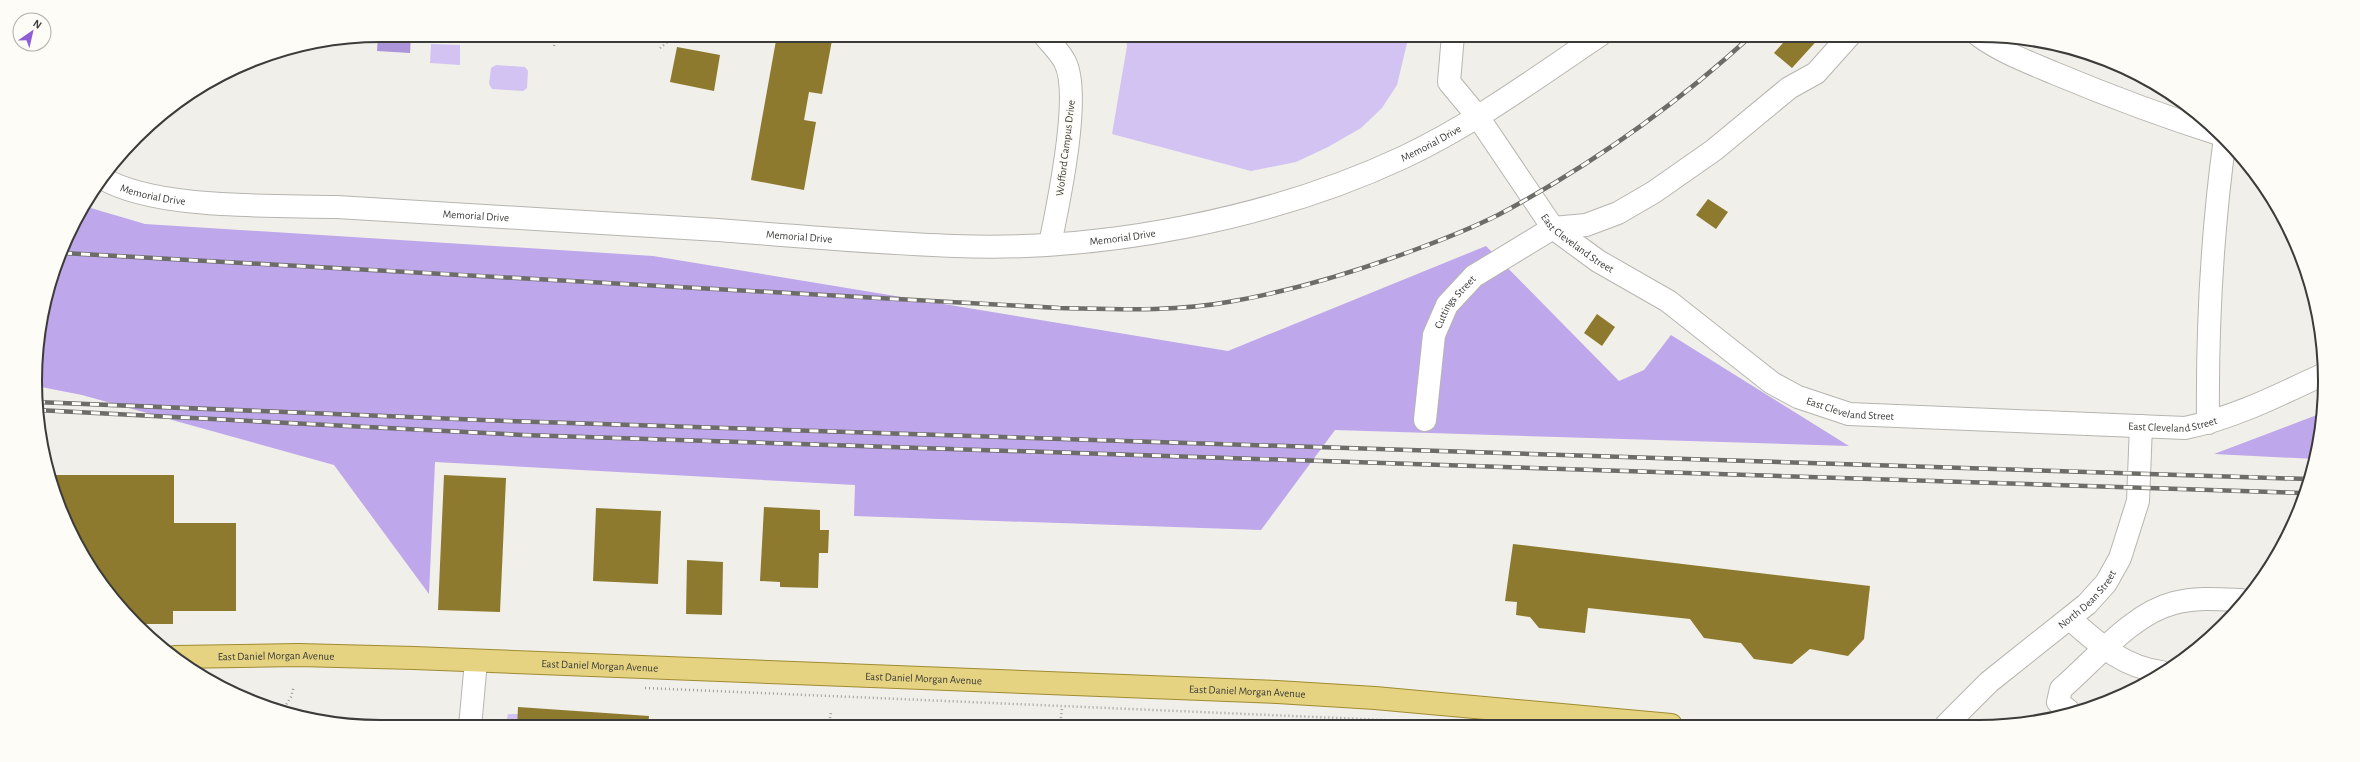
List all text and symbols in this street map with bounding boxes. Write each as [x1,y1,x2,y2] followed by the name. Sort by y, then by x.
[12,12,52,52] north arrow
[31,17,44,31] text: N
[1054,99,1077,197] street label: Wofford Campus Drive
[1399,123,1463,164] street label: Memorial Drive
[119,182,186,207] street label: Memorial Drive
[442,208,509,223] street label: Memorial Drive
[1539,212,1616,275] street label: East Cleveland Street
[1089,227,1156,247] street label: Memorial Drive
[766,229,833,245] street label: Memorial Drive
[1432,273,1478,330] street label: Cuttings Street
[1805,395,1895,422] street label: East Cleveland Street
[2128,415,2219,434] street label: East Cleveland Street
[2056,568,2118,631] street label: North Dean Street
[217,650,335,662] street label: East Daniel Morgan Avenue
[541,658,658,674] street label: East Daniel Morgan Avenue
[865,671,982,686] street label: East Daniel Morgan Avenue
[1189,684,1306,700] street label: East Daniel Morgan Avenue

